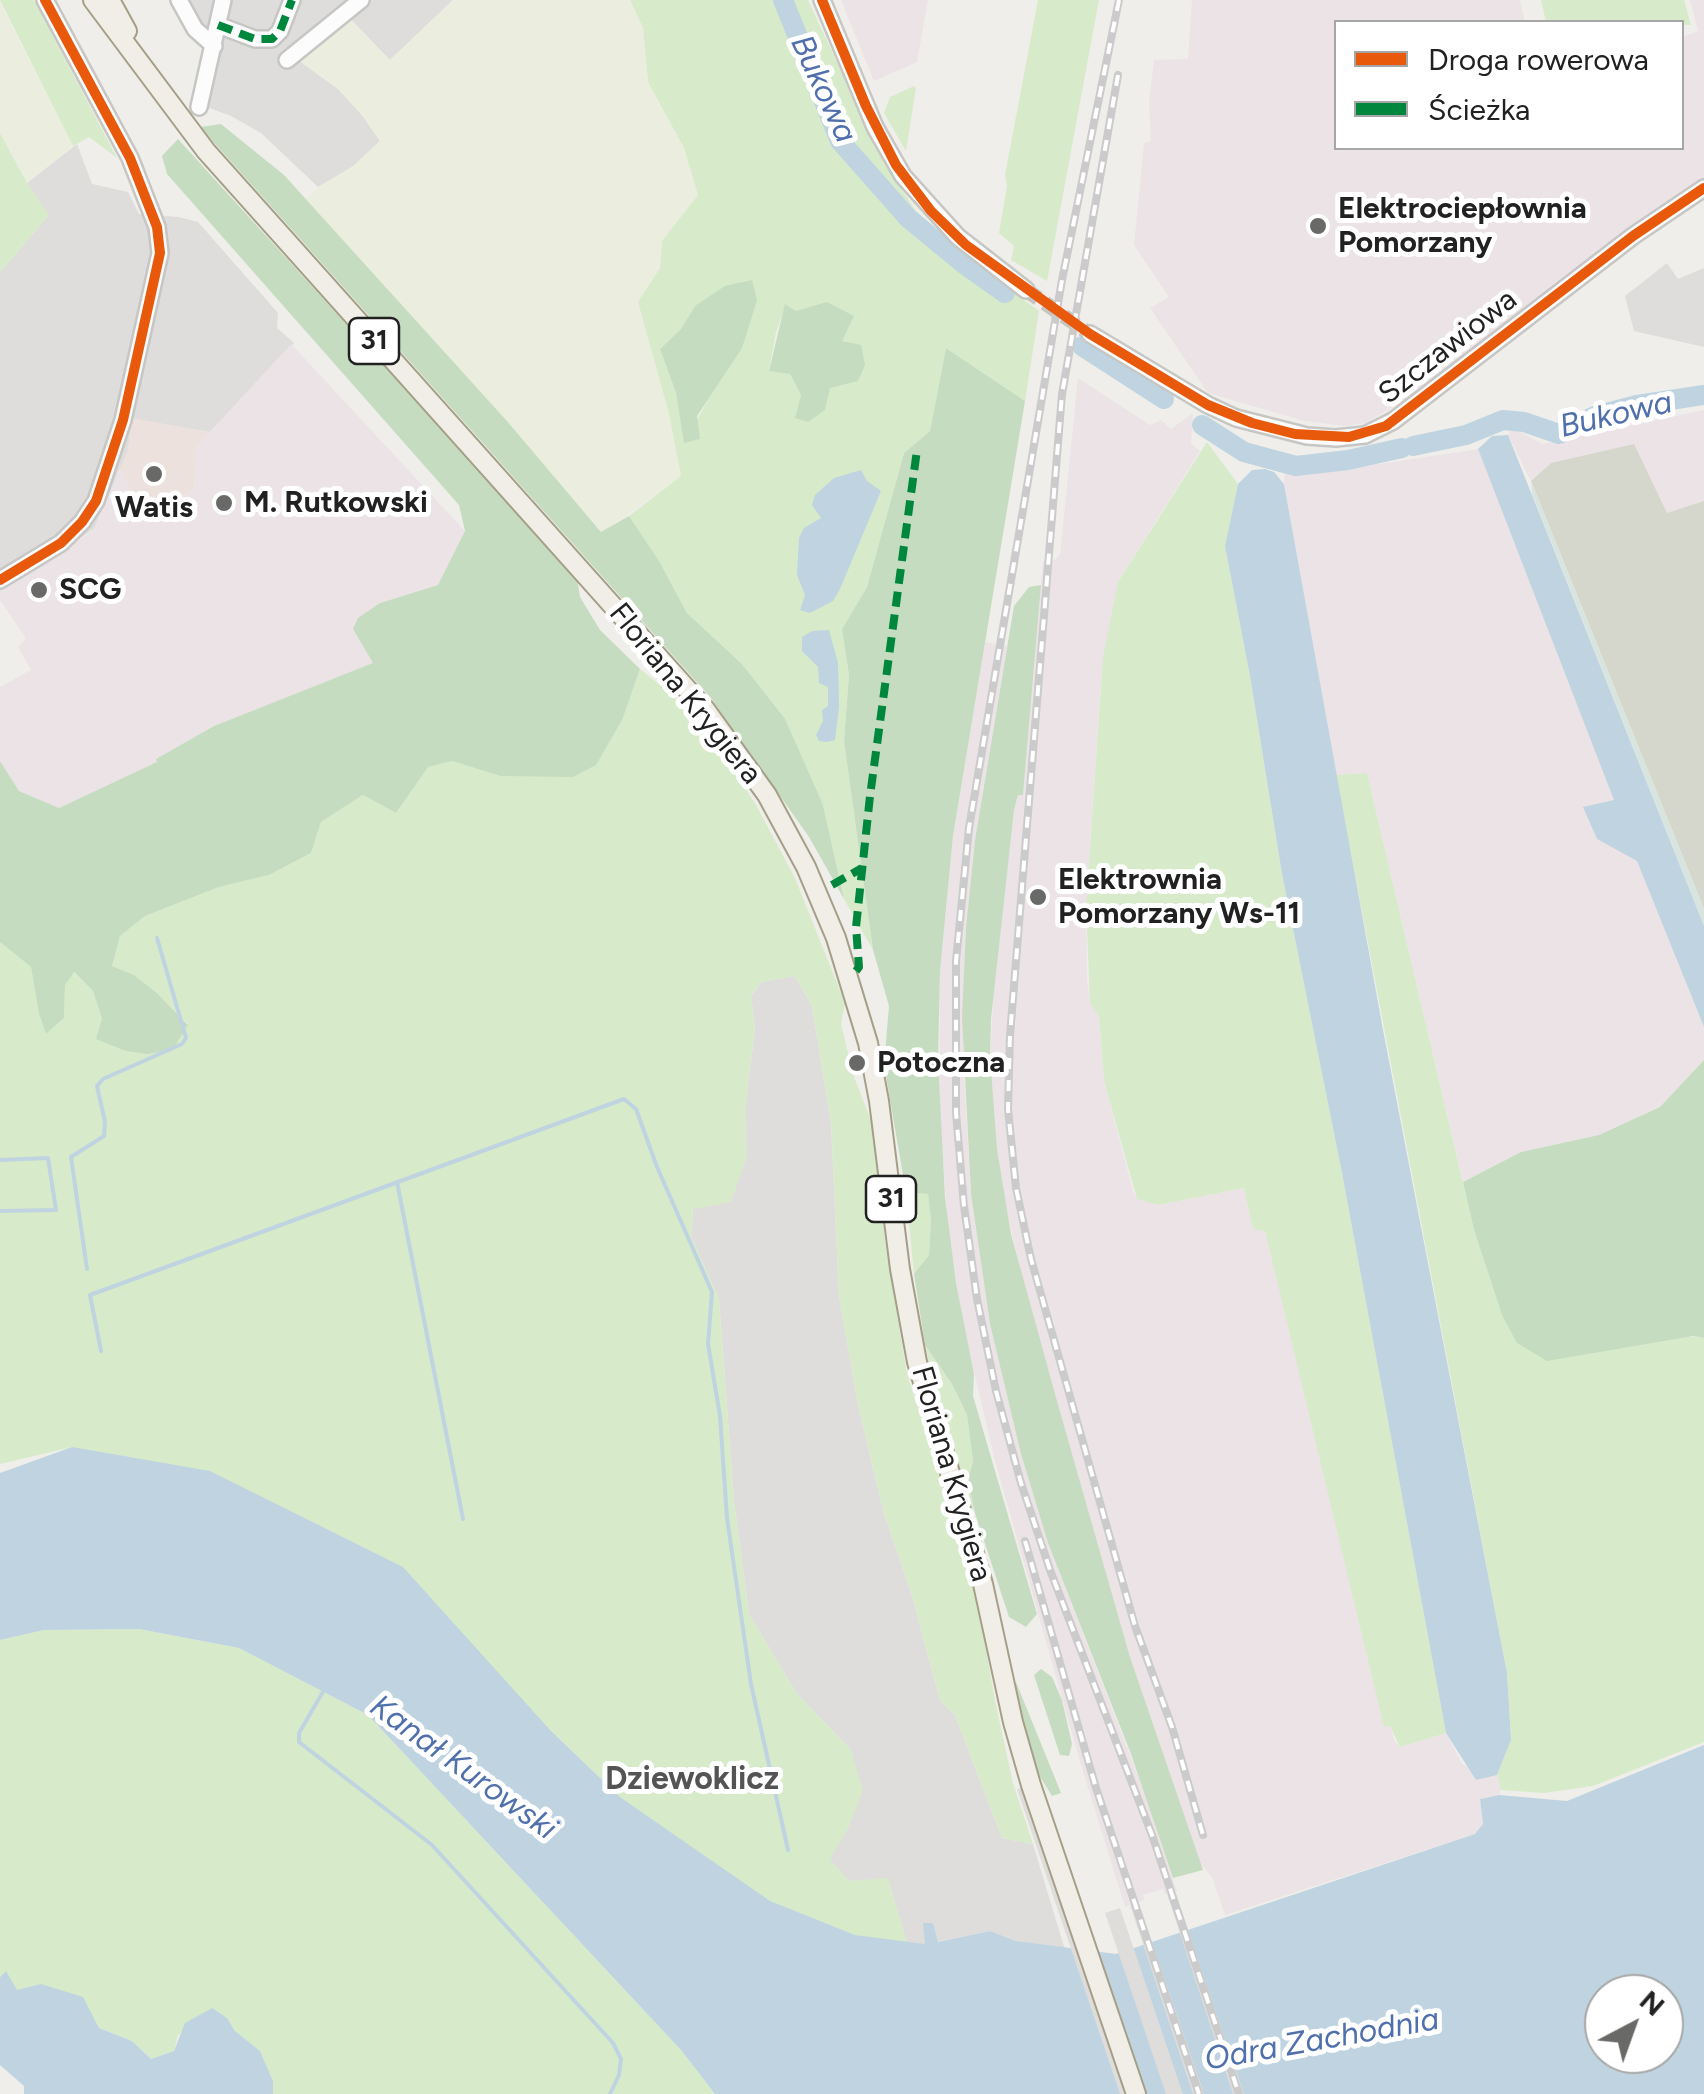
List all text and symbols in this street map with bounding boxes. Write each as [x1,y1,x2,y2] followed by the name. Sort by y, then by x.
[1334,20,1684,150] legend
[781,29,865,149] water label: Bukowa
[1428,41,1649,78] text: Droga rowerowa
[1428,91,1530,128] text: Ścieżka
[1338,191,1587,262] place label: Elektrociepłownia Pomorzany
[1307,215,1329,237] marker: Elektrociepłownia Pomorzany
[1372,282,1524,412] street label: Szczawiowa
[349,318,399,364] road number: 31
[1556,383,1676,447] water label: Bukowa
[143,463,165,485] marker: Watis
[244,485,428,521] place label: M. Rutkowski
[115,490,193,526] place label: Watis
[213,492,235,514] marker: M. Rutkowski
[59,572,121,608] place label: SCG
[28,579,50,601] marker: SCG
[601,596,769,792] street label: Floriana Krygiera
[1058,862,1300,932] place label: Elektrownia Pomorzany Ws-11
[1027,886,1049,908] marker: Elektrownia Pomorzany Ws-11
[877,1045,1005,1081] place label: Potoczna
[846,1052,868,1074] marker: Potoczna
[866,1176,916,1222] road number: 31
[903,1362,999,1586] street label: Floriana Krygiera
[362,1687,564,1849] water label: Kanał Kurowski
[605,1761,779,1799] district label: Dziewoklicz
[1584,1974,1684,2074] north arrow
[1633,1983,1672,2023] text: N
[1202,2000,1442,2080] water label: Odra Zachodnia

